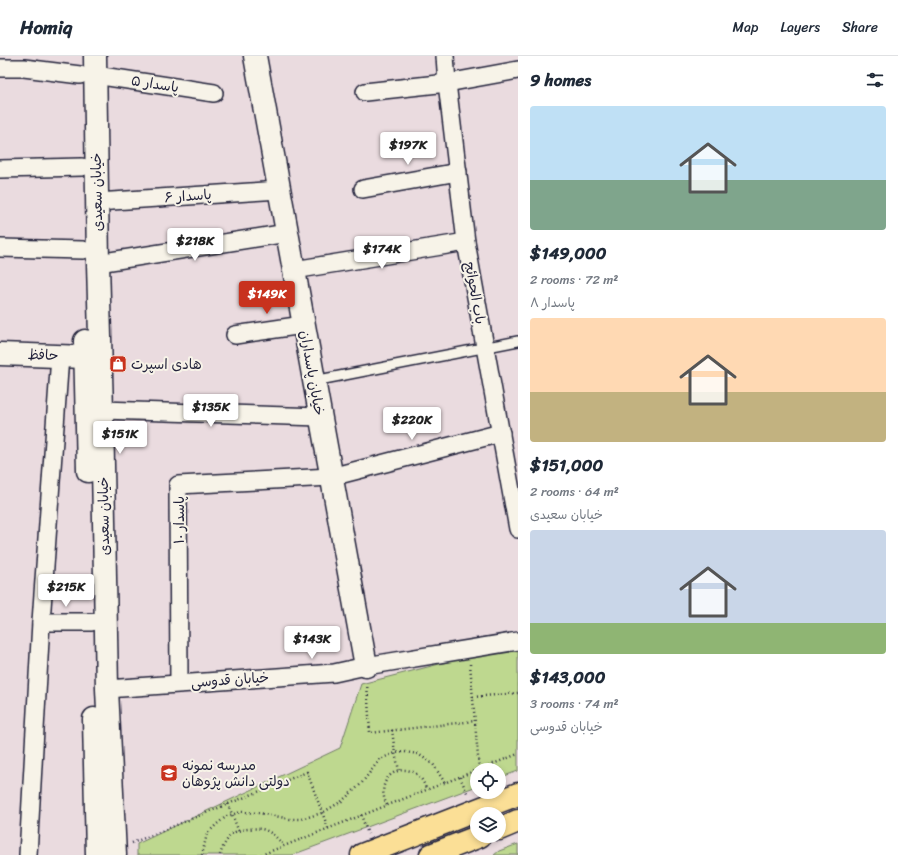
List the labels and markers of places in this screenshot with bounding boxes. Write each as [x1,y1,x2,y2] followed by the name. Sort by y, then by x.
[380,132,436,166] pin: $197K
[167,228,223,262] pin: $218K
[354,236,410,270] pin: $174K
[239,281,295,315] pin: $149K
[131,352,202,377] place label: هادی اسپرت
[108,354,128,374] shop icon: هادی اسپرت
[183,394,239,428] pin: $135K
[384,407,440,441] pin: $220K
[92,421,148,455] pin: $151K
[38,574,94,608] pin: $215K
[284,626,340,660] pin: $143K
[182,753,290,794] place label: مدرسه نمونه دولتی دانش پژوهان
[159,763,179,783] school or university icon: مدرسه نمونه دولتی دانش پژوهان

